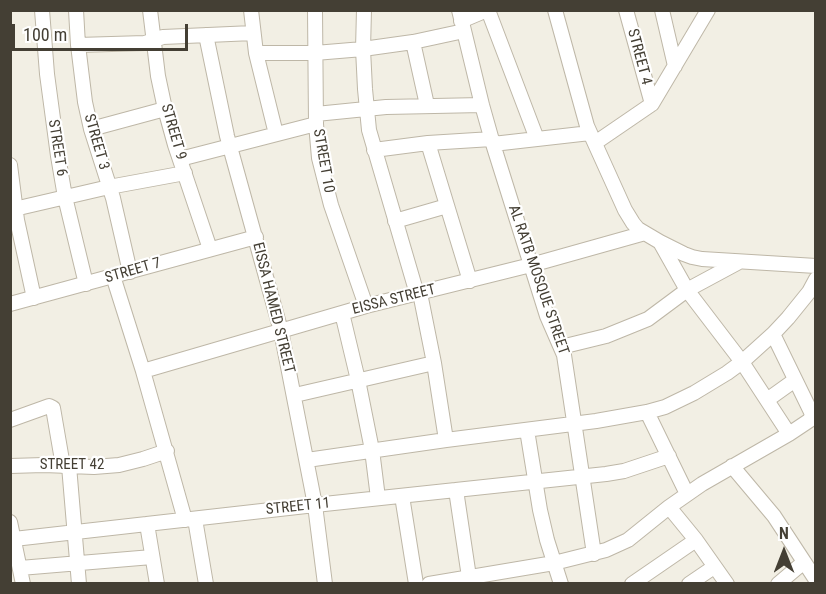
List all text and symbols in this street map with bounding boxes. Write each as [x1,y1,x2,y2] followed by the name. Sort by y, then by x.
[15,12,190,50] scale bar
[23,24,67,45] text: 100 m
[623,27,655,87] street label: STREET 4
[156,102,190,162] street label: STREET 9
[79,112,113,172] street label: STREET 3
[44,118,70,178] street label: STREET 6
[309,128,337,194] street label: STREET 10
[504,203,572,357] street label: AL RATB MOSQUE STREET
[248,241,298,375] street label: EISSA HAMED STREET
[103,254,163,288] street label: STREET 7
[350,281,438,319] street label: EISSA STREET
[40,456,104,474] street label: STREET 42
[265,495,331,519] street label: STREET 11
[754,522,814,582] north arrow
[779,524,789,543] text: N

